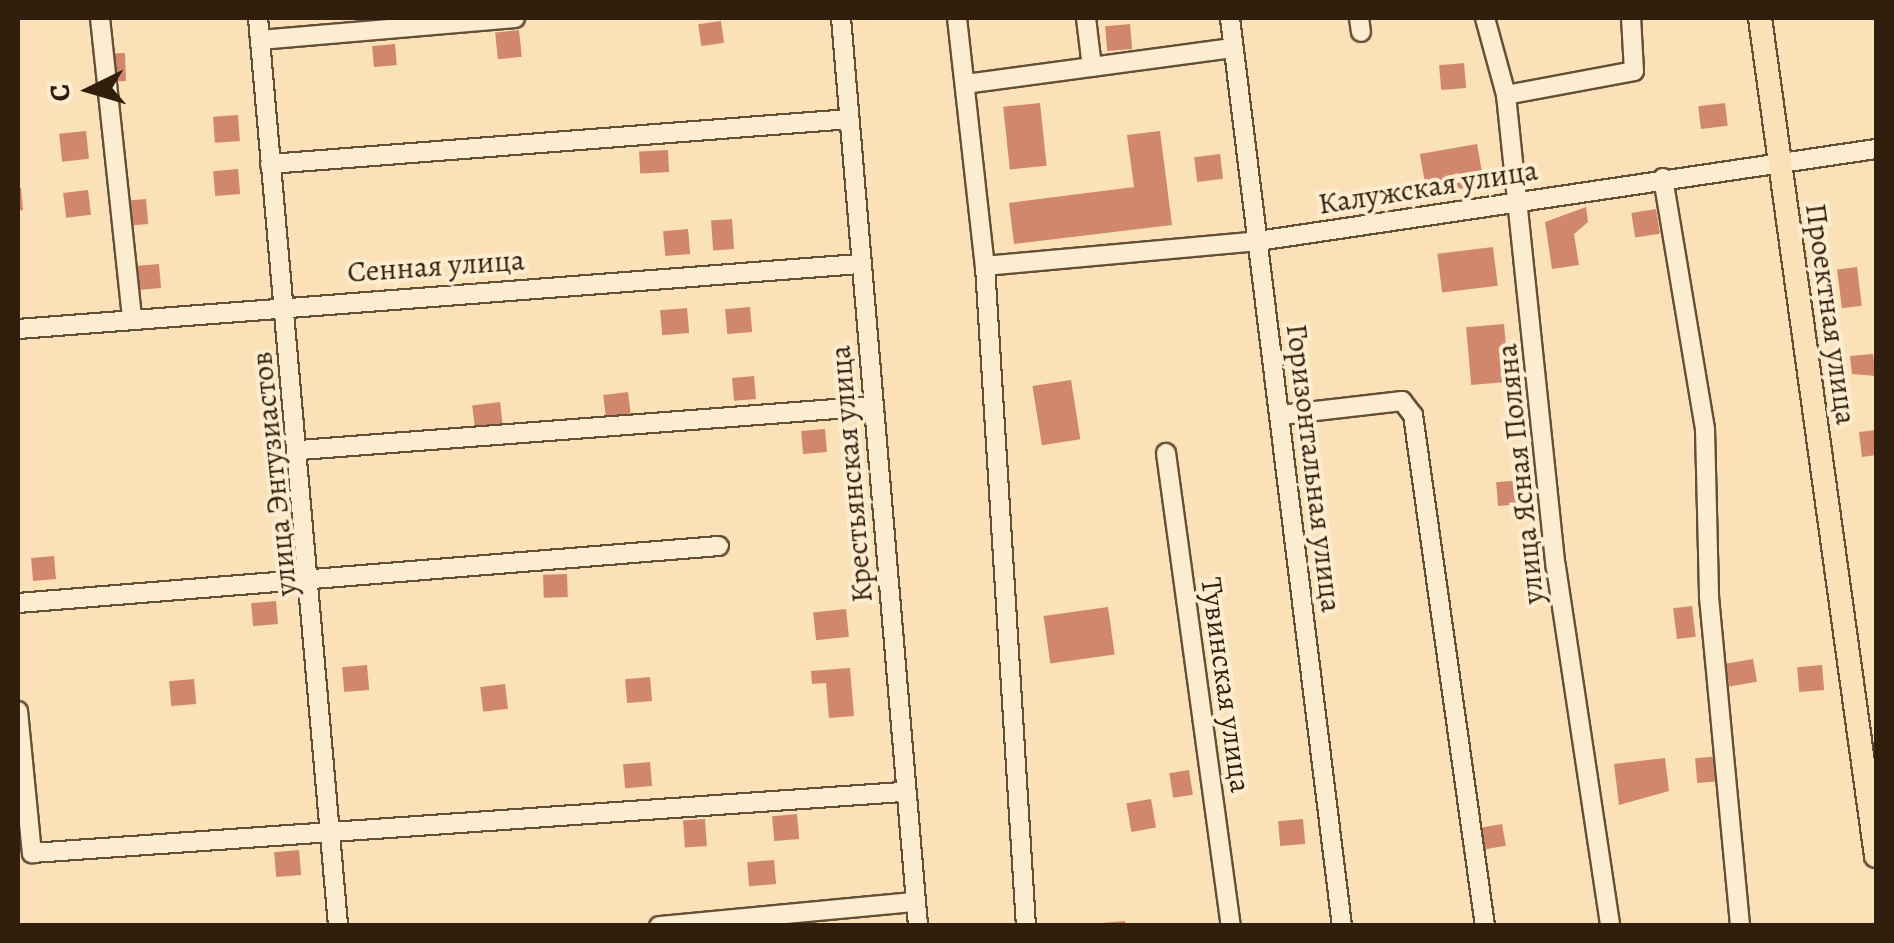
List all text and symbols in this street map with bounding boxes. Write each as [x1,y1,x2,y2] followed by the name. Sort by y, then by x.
[40,40,140,140] north arrow
[40,82,80,103] text: С
[1316,152,1540,222] street label: Калужская улица
[1798,201,1864,427] street label: Проектная улица
[346,242,526,290] street label: Сенная улица
[1278,322,1350,614] street label: Горизонтальная улица
[1488,342,1552,606] street label: улица Ясная Поляна
[822,344,880,604] street label: Крестьянская улица
[243,350,305,598] street label: улица Энтузиастов
[1193,575,1259,795] street label: Тувинская улица

